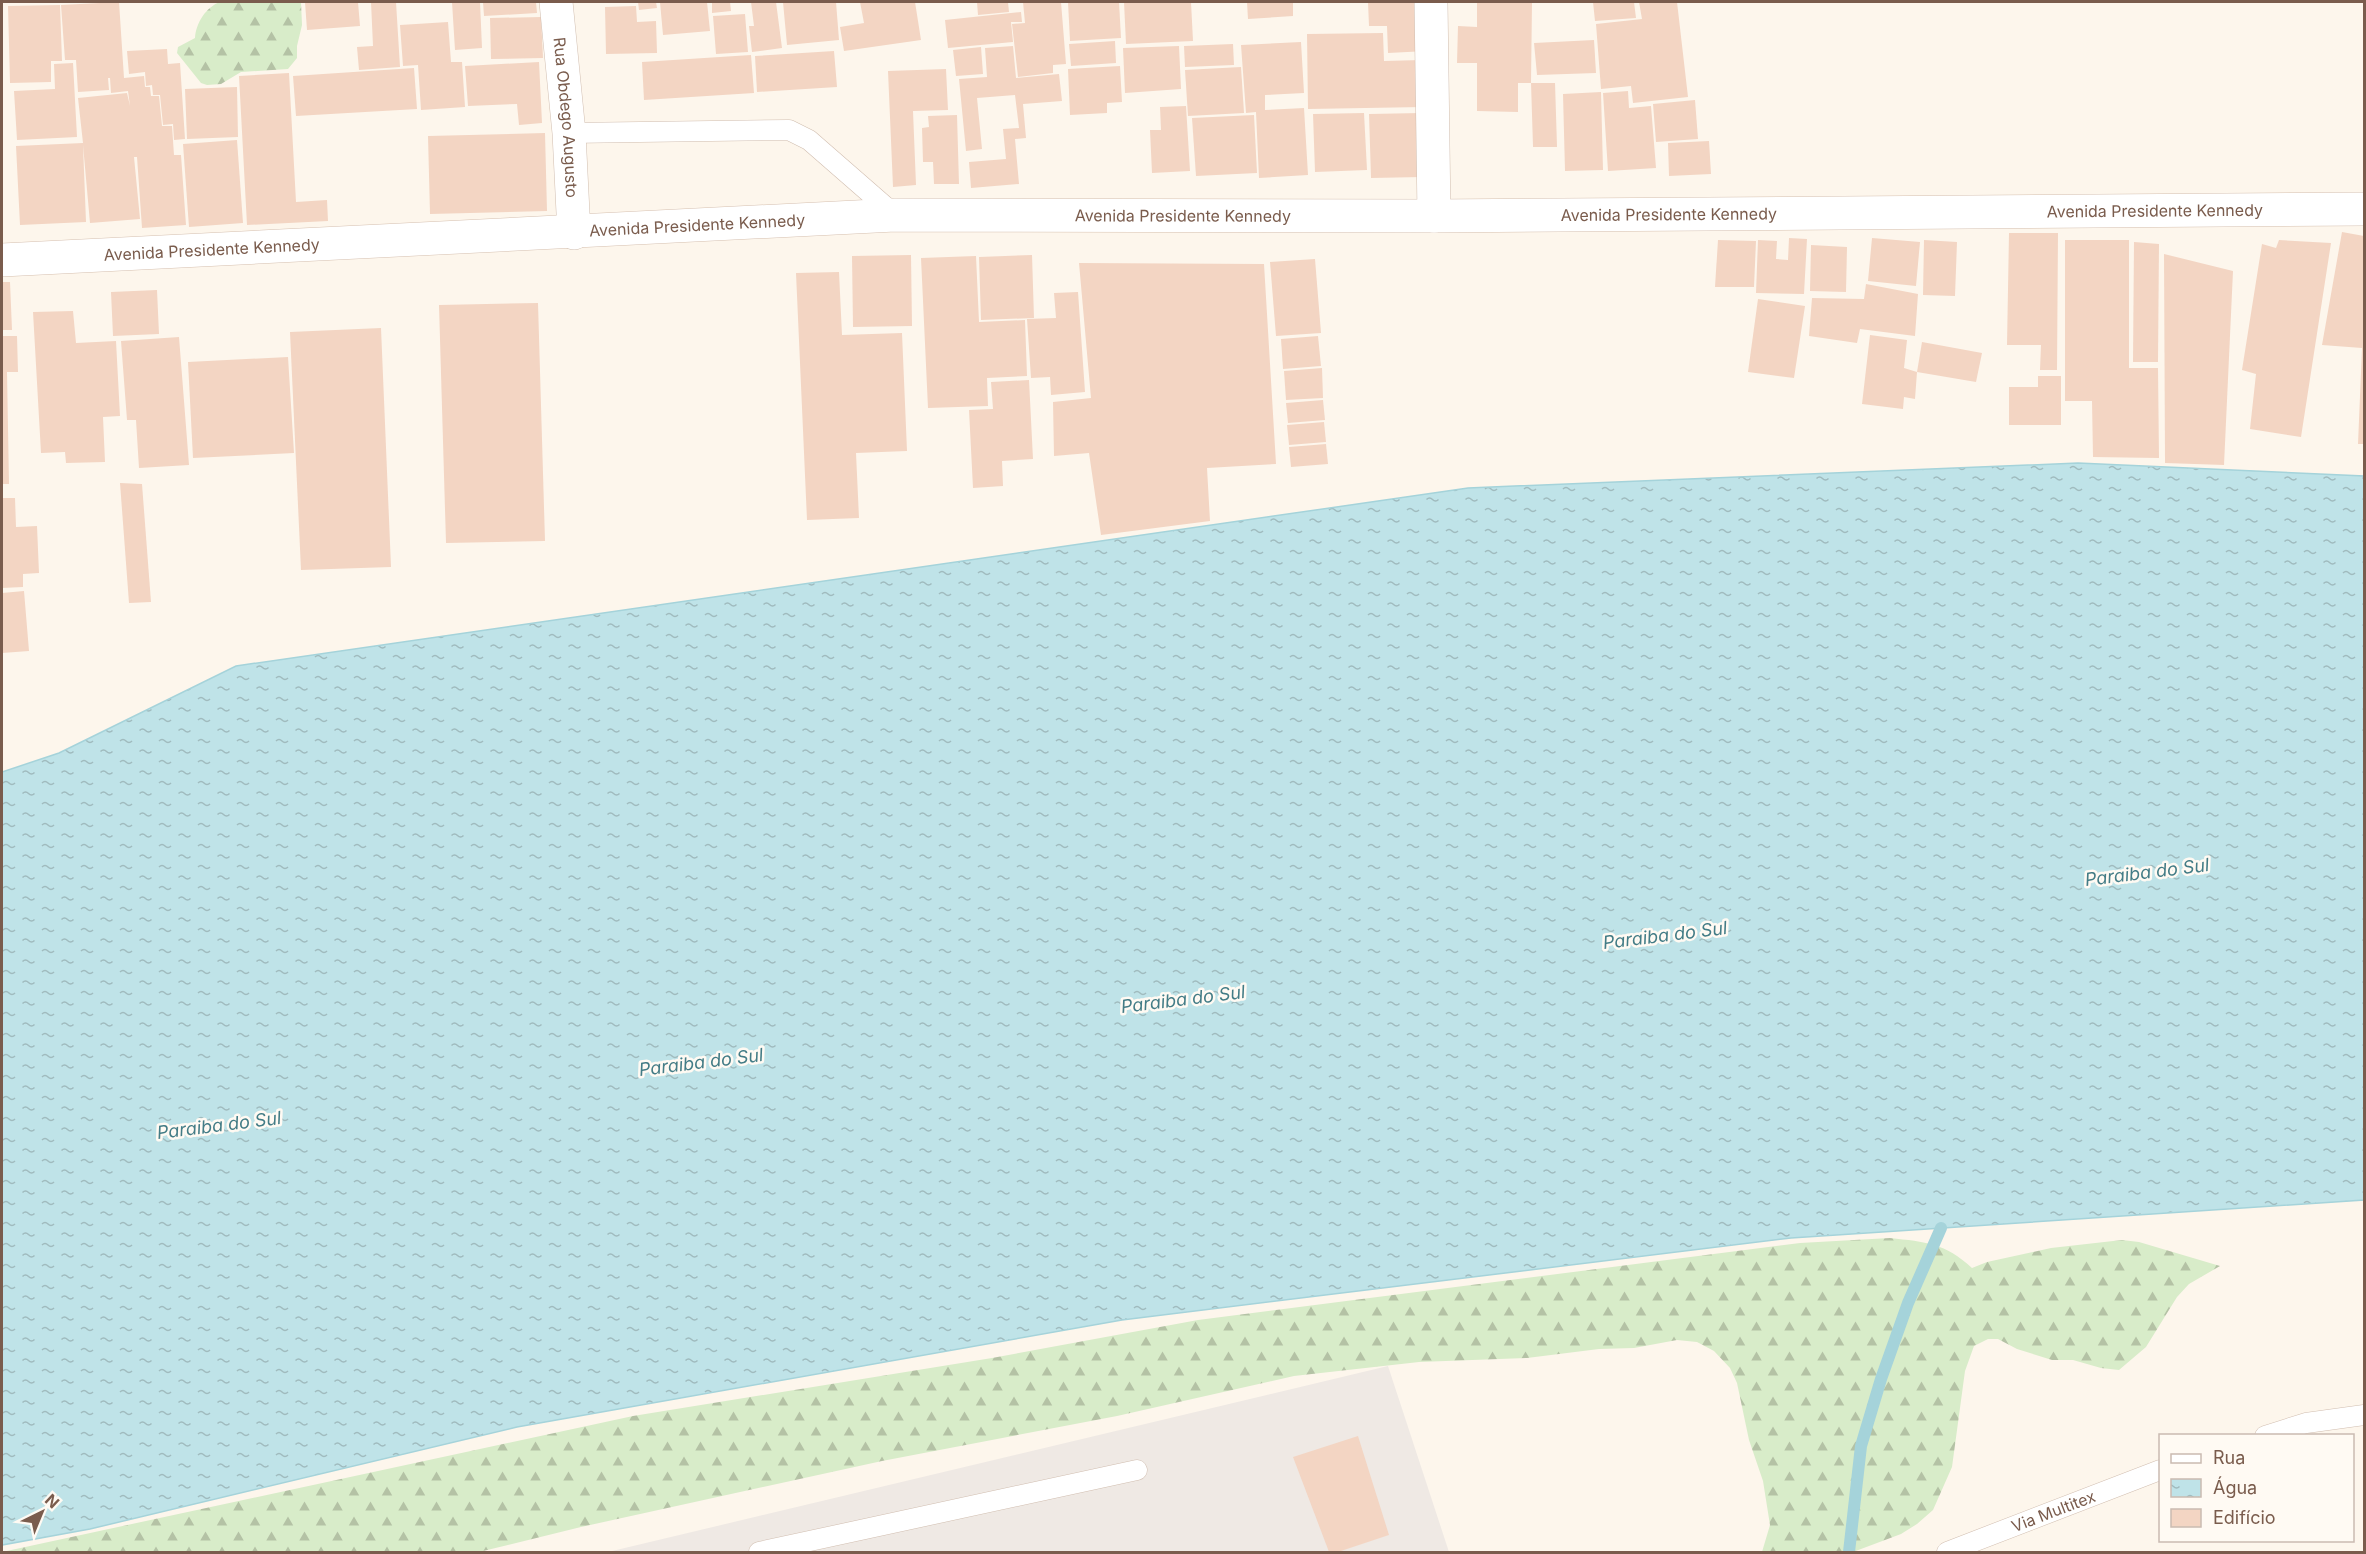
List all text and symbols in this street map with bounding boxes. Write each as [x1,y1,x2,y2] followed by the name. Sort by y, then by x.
[550,36,582,198] street label: Rua Obdego Augusto
[2047,200,2263,221] street label: Avenida Presidente Kennedy
[1561,203,1777,225] street label: Avenida Presidente Kennedy
[1075,205,1291,226] street label: Avenida Presidente Kennedy
[589,210,806,240] street label: Avenida Presidente Kennedy
[103,234,320,265] street label: Avenida Presidente Kennedy
[2084,854,2211,890] water label: Paraiba do Sul
[1602,917,1729,953] water label: Paraiba do Sul
[1120,981,1247,1017] water label: Paraiba do Sul
[638,1044,765,1080] water label: Paraiba do Sul
[156,1107,283,1143] water label: Paraiba do Sul
[2159,1434,2354,1542] legend
[2213,1447,2245,1468] text: Rua
[2213,1476,2257,1498] text: Água
[12,1482,72,1542] north arrow
[2009,1486,2098,1536] street label: Via Multitex
[41,1490,64,1513] text: N
[2213,1507,2276,1528] text: Edifício

